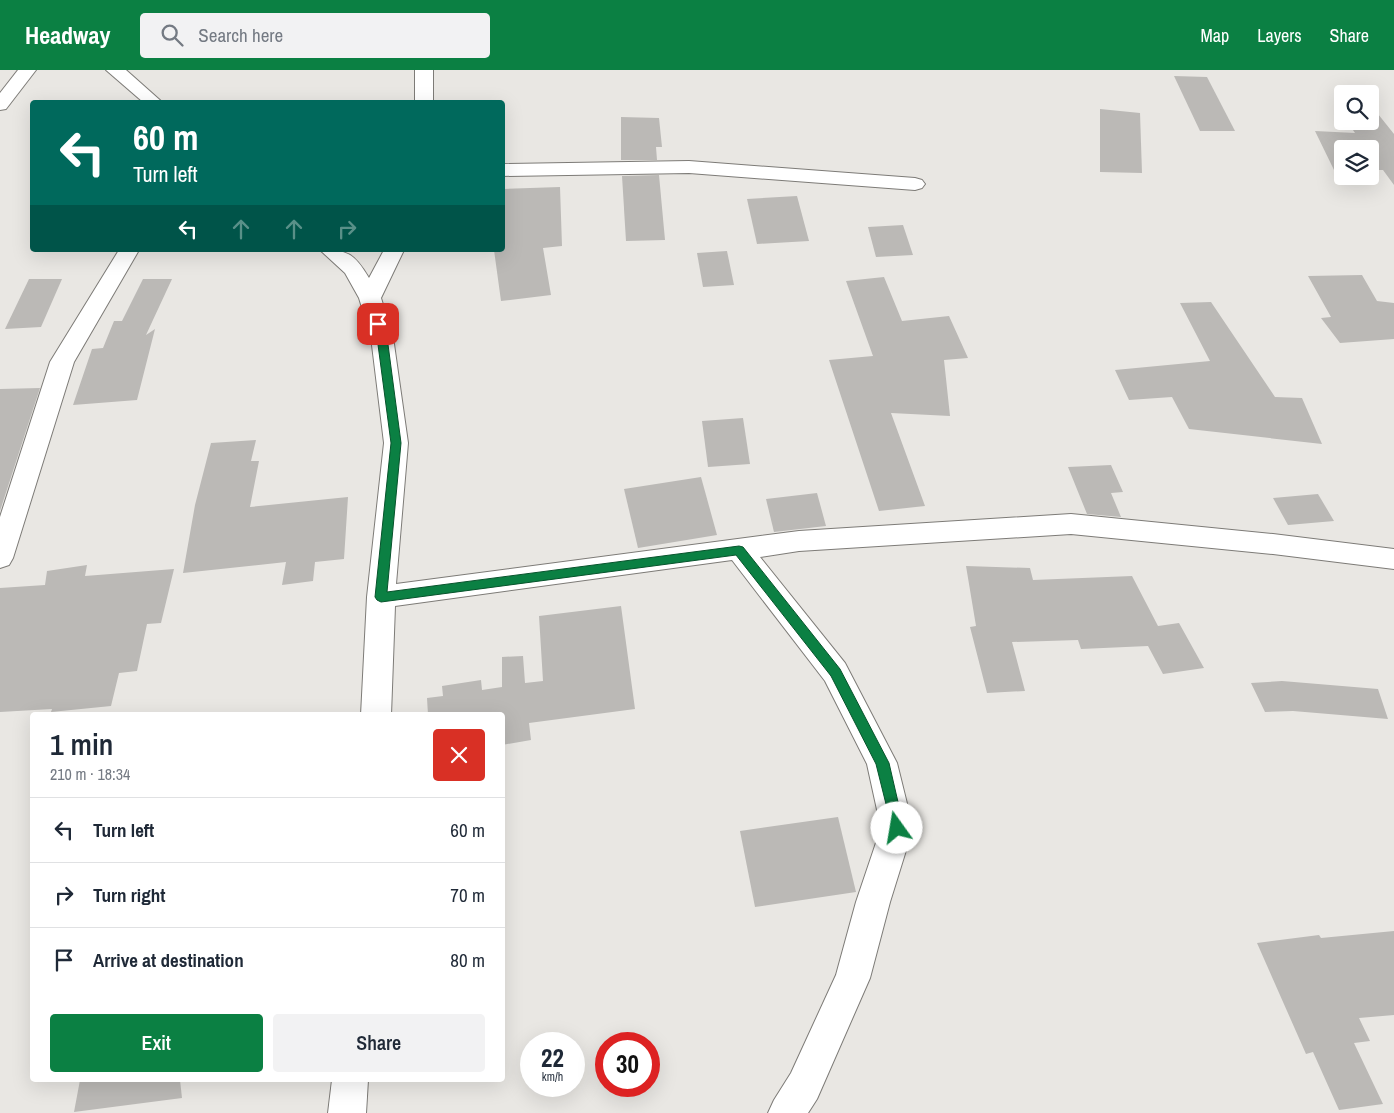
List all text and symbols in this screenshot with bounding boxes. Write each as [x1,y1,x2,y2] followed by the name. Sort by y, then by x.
[140,13,490,58] search box
[25,19,110,51] text: Headway
[158,21,186,49] icon: search
[198,22,283,48] text: Search here
[1201,23,1229,48] text: Map
[1257,23,1302,48] text: Layers
[1330,23,1369,48] text: Share
[1334,85,1379,185] map controls
[1334,85,1379,130] button: search
[133,114,198,161] text: 60 m
[50,120,115,185] icon: left
[1334,140,1379,185] button: layers
[133,159,198,189] text: Turn left
[174,215,202,243] icon: left
[227,215,255,243] icon: ahead
[280,215,308,243] icon: ahead
[333,215,361,243] icon: right
[357,303,399,345] pin
[364,310,392,338] icon: arrive
[50,724,113,764] text: 1 min
[433,729,485,781] button: close
[50,763,130,785] text: 210 m · 18:34
[870,801,922,853] position arrow
[50,816,78,844] icon: left
[93,817,154,843] text: Turn left
[450,817,485,843] text: 60 m
[50,881,78,909] icon: right
[93,882,165,908] text: Turn right
[450,882,485,908] text: 70 m
[50,946,78,974] icon: arrive
[93,947,244,973] text: Arrive at destination
[450,947,485,973] text: 80 m
[50,1014,263,1072] button: Exit
[273,1014,485,1072] button: Share
[595,1032,660,1097] speed limit sign: 30
[541,1041,564,1075] text: 22
[542,1069,563,1085] text: km/h

